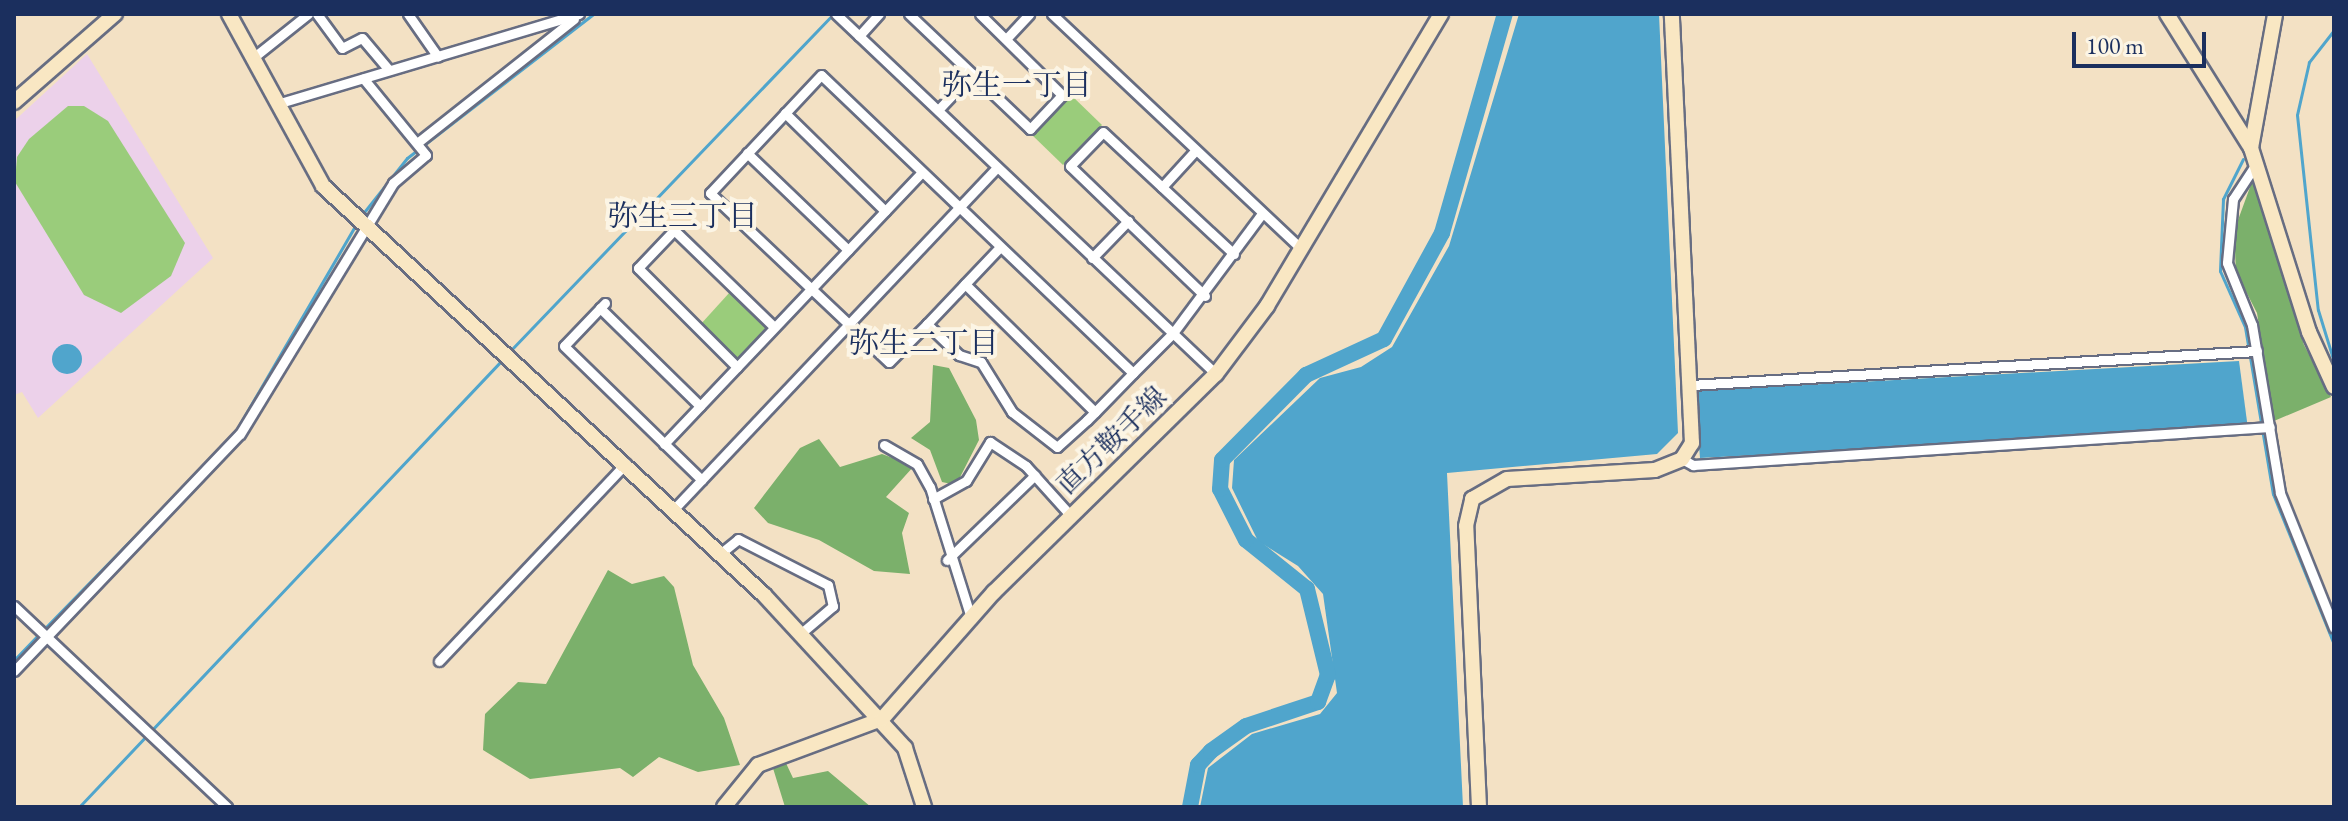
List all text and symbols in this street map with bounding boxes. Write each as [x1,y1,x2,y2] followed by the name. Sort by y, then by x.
[2076,16,2210,66] scale bar
[2086,30,2144,61] text: 100 m
[942,67,1092,103] district label: 弥生一丁目
[608,198,758,234] district label: 弥生三丁目
[849,325,999,361] district label: 弥生二丁目
[1049,379,1173,501] street label: 直方鞍手線

